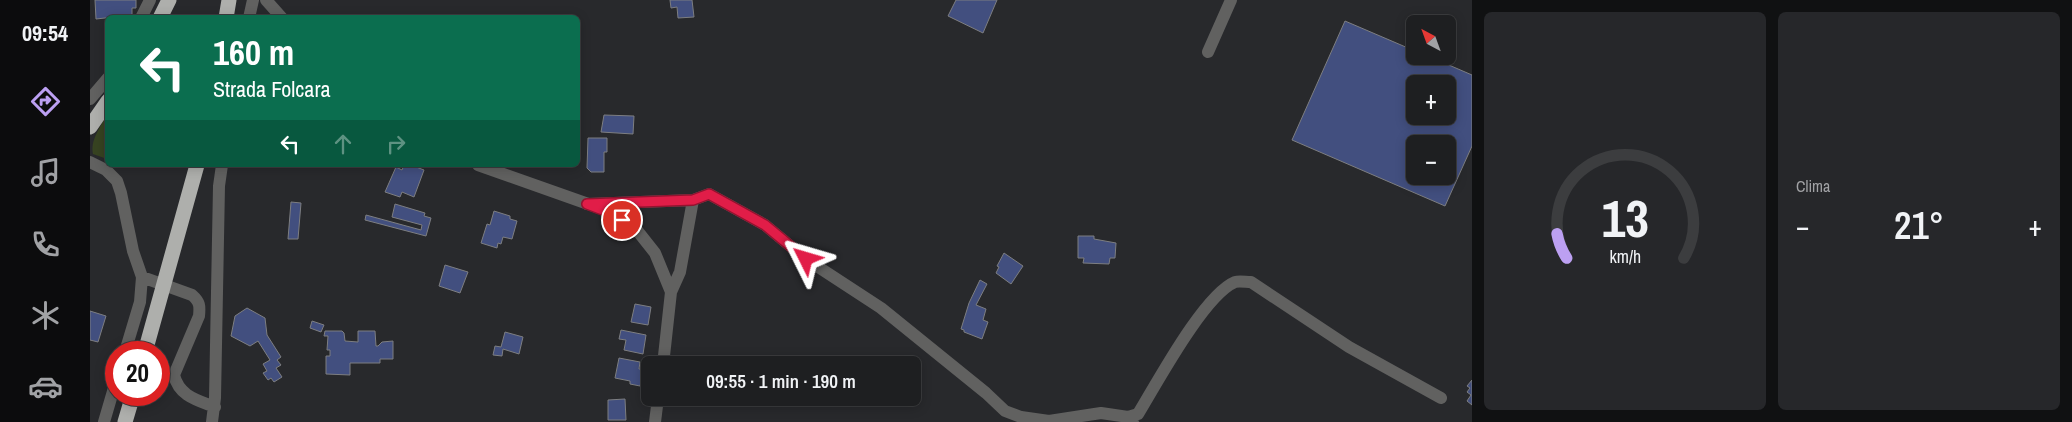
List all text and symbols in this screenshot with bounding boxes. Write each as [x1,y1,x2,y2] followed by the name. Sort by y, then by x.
[1406,15,1456,65] north arrow
[1406,15,1456,185] map controls
[22,18,68,48] text: 09:54
[213,29,294,76] text: 160 m
[130,35,195,100] icon: left
[213,74,330,104] text: Strada Folcara
[1406,75,1456,125] button: +
[28,84,63,119] icon: directions
[276,130,304,158] icon: left
[329,130,357,158] icon: ahead
[382,130,410,158] icon: right
[1406,135,1456,185] button: −
[28,155,63,190] icon: music
[1796,175,1830,197] text: Clima
[1601,183,1649,253] text: 13
[601,199,643,241] pin
[1894,200,1944,251] text: 21°
[608,206,636,234] icon: arrive
[1796,207,1809,245] text: −
[2029,207,2042,245] text: +
[28,227,63,262] icon: phone
[779,232,831,284] position arrow
[1609,245,1641,269] text: km/h
[28,298,63,333] icon: climate
[105,341,170,406] speed limit sign: 20
[706,368,856,394] text: 09:55 · 1 min · 190 m
[28,369,63,404] icon: car

